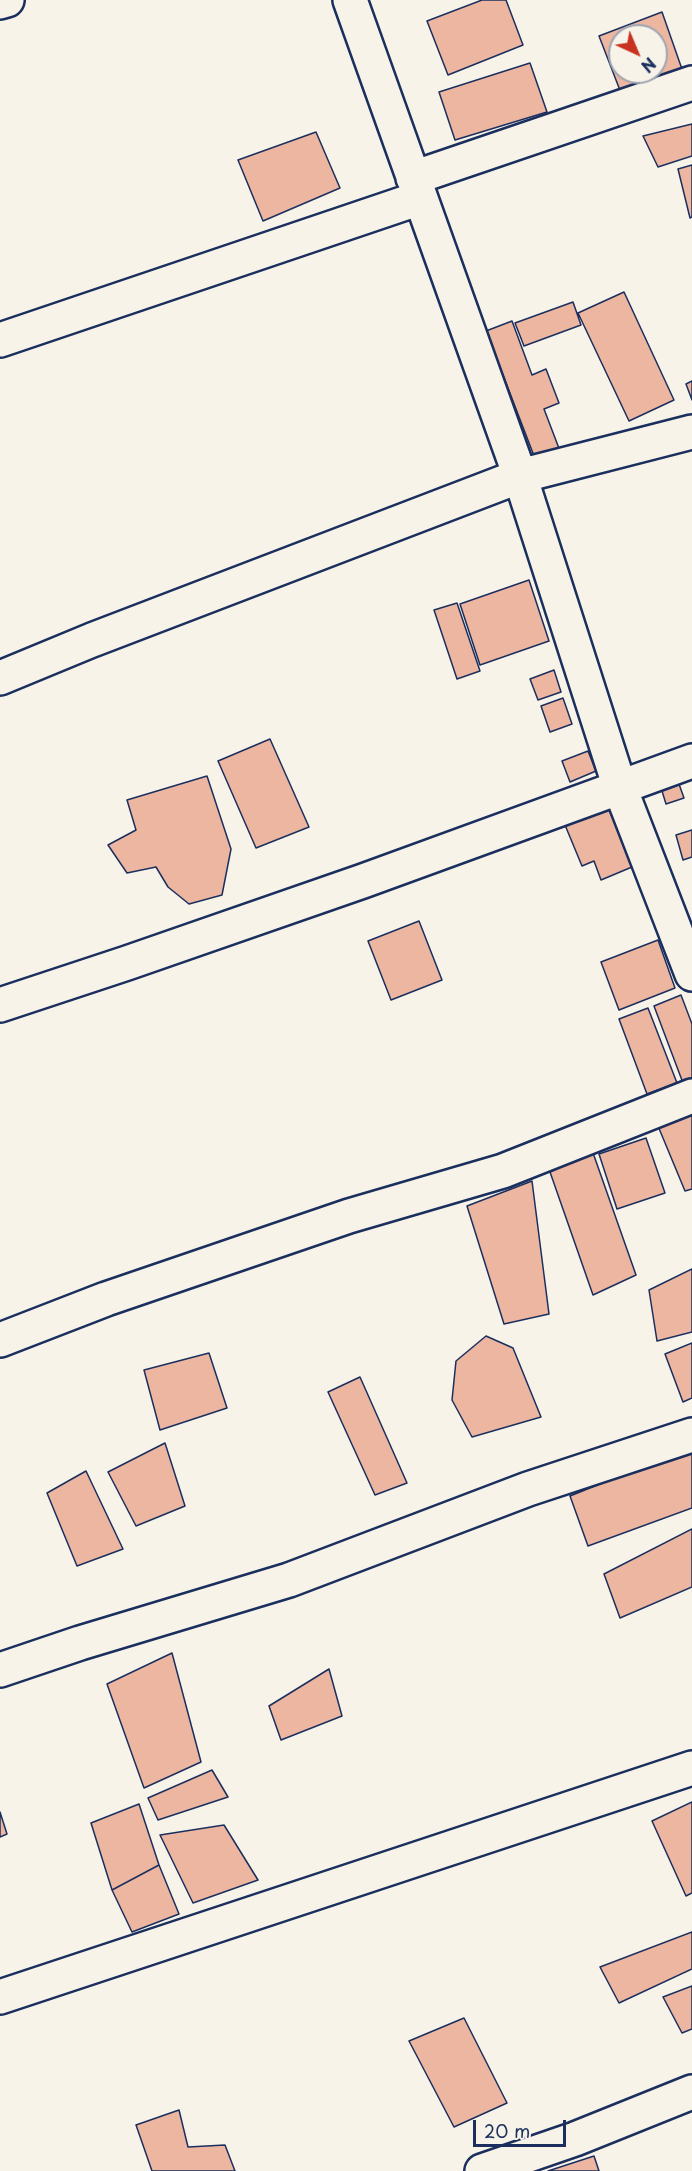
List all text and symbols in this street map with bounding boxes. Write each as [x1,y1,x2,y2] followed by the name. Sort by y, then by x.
[608,24,668,84] north arrow
[636,52,662,79] text: N
[476,2108,569,2146] scale bar
[484,2117,530,2144] text: 20 m

